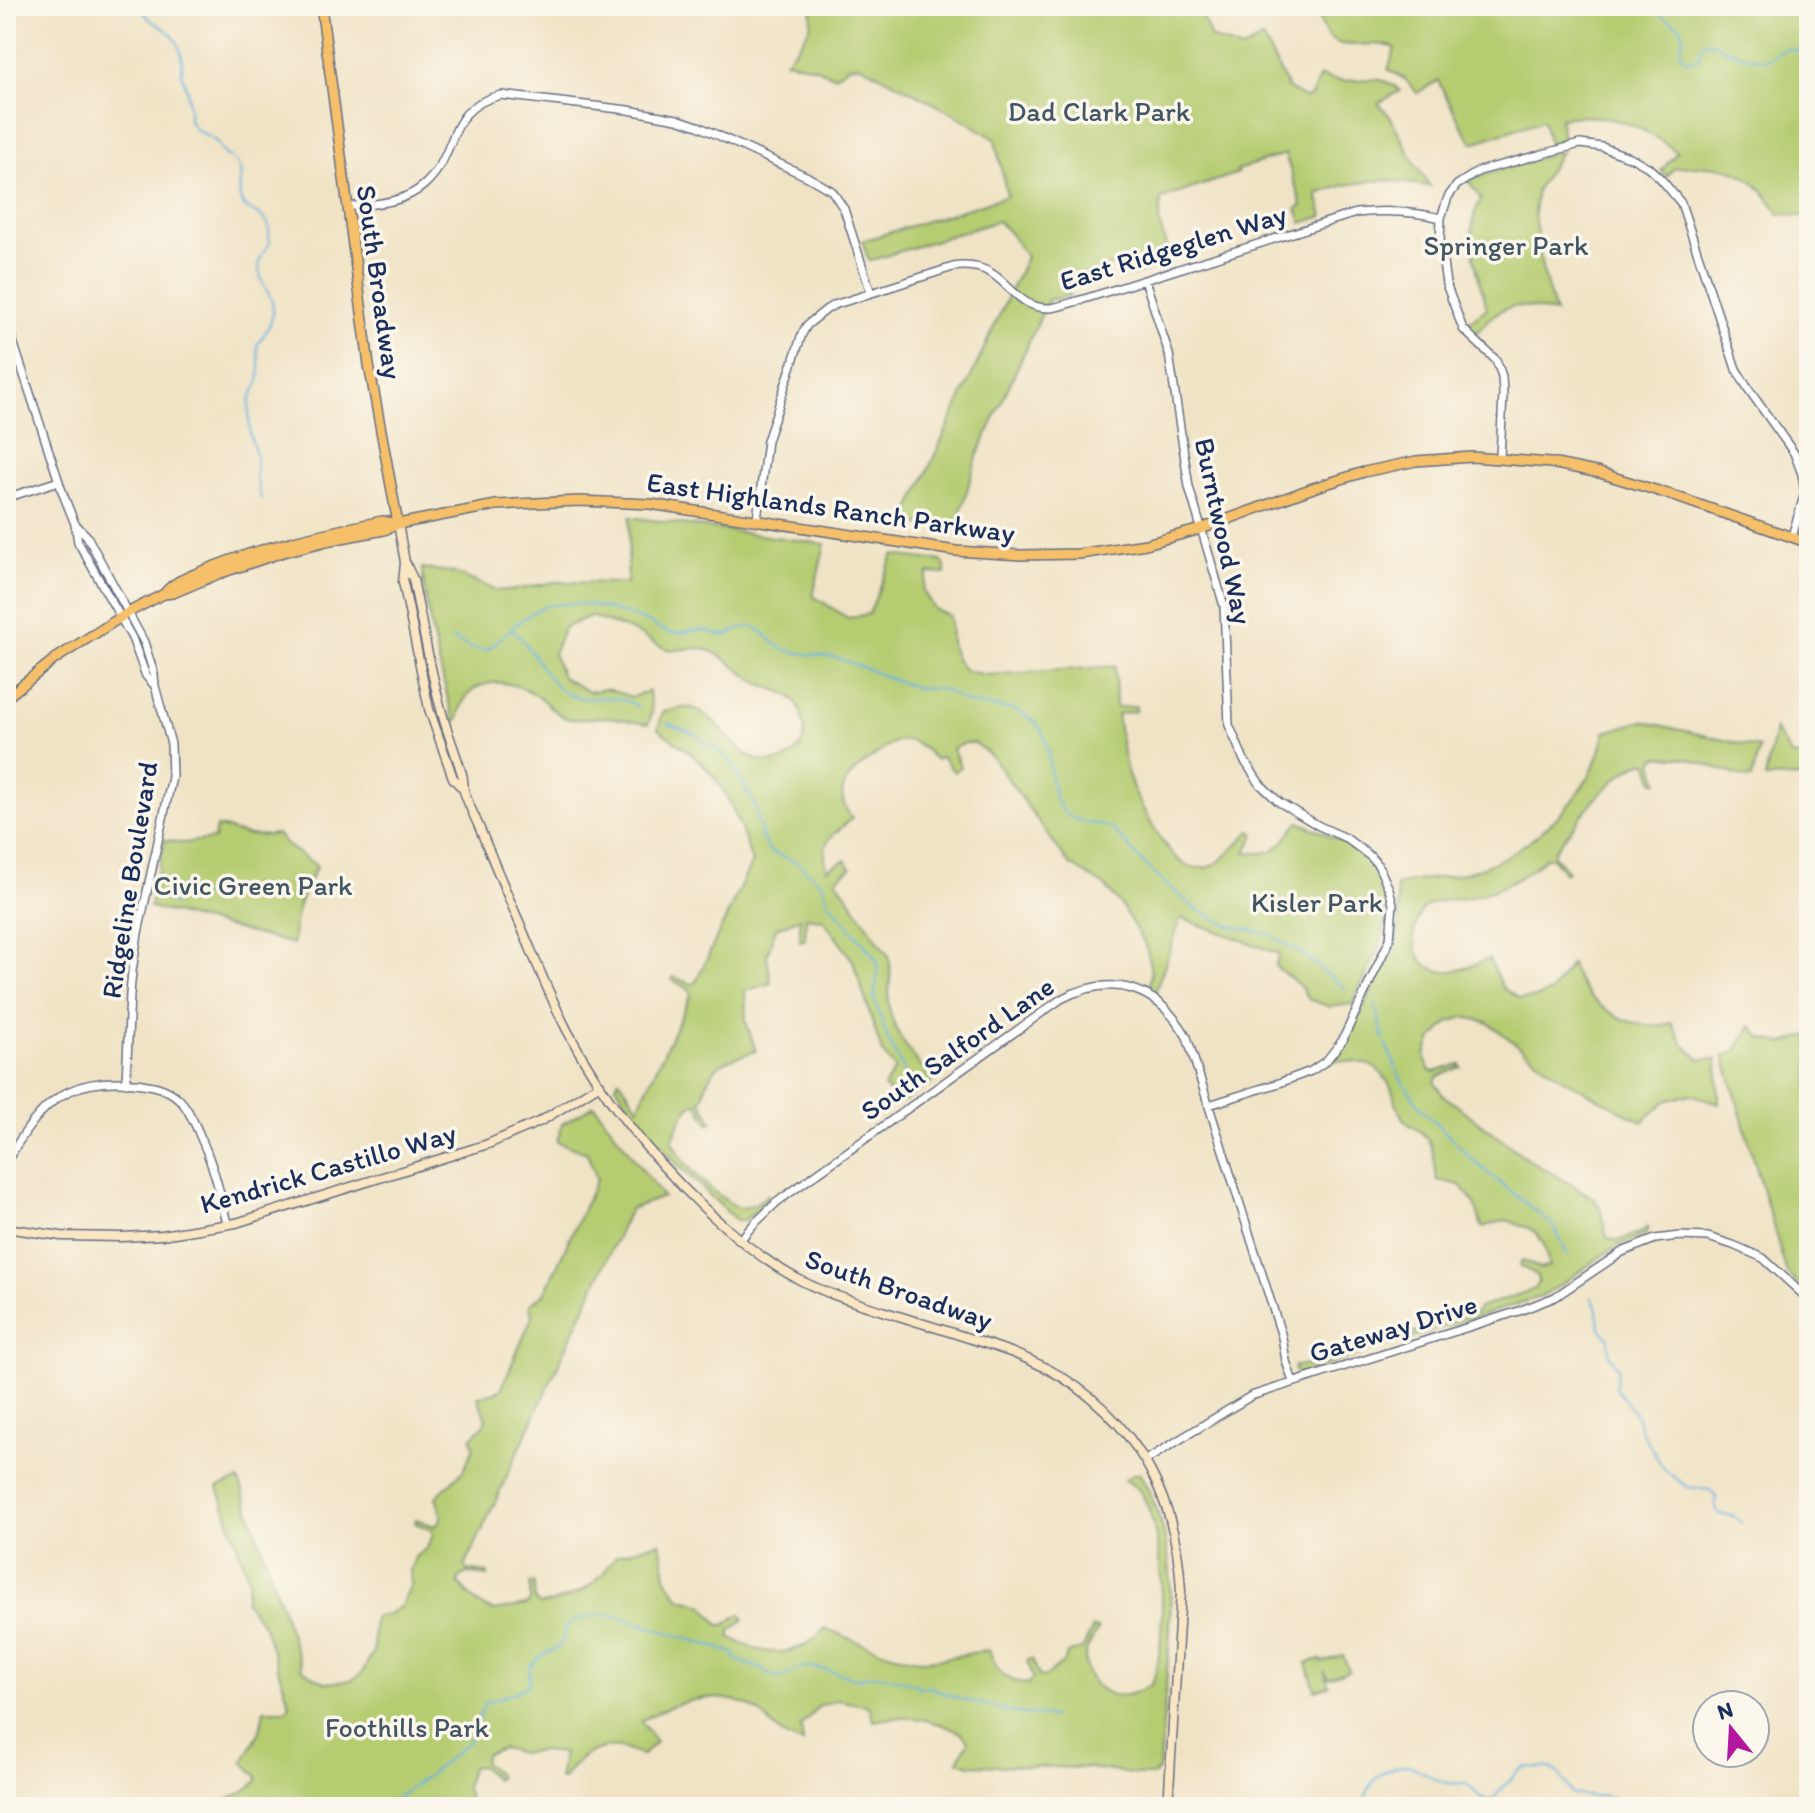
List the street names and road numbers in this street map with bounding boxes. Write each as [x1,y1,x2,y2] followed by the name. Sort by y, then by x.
[350,183,410,381] street label: South Broadway
[1056,196,1290,298] street label: East Ridgeglen Way
[1188,435,1260,627] street label: Burntwood Way
[645,464,1017,550] street label: East Highlands Ranch Parkway
[93,759,165,1001] street label: Ridgeline Boulevard
[854,969,1060,1127] street label: South Salford Lane
[196,1115,460,1221] street label: Kendrick Castillo Way
[801,1241,997,1337] street label: South Broadway
[1305,1286,1481,1370] street label: Gateway Drive

